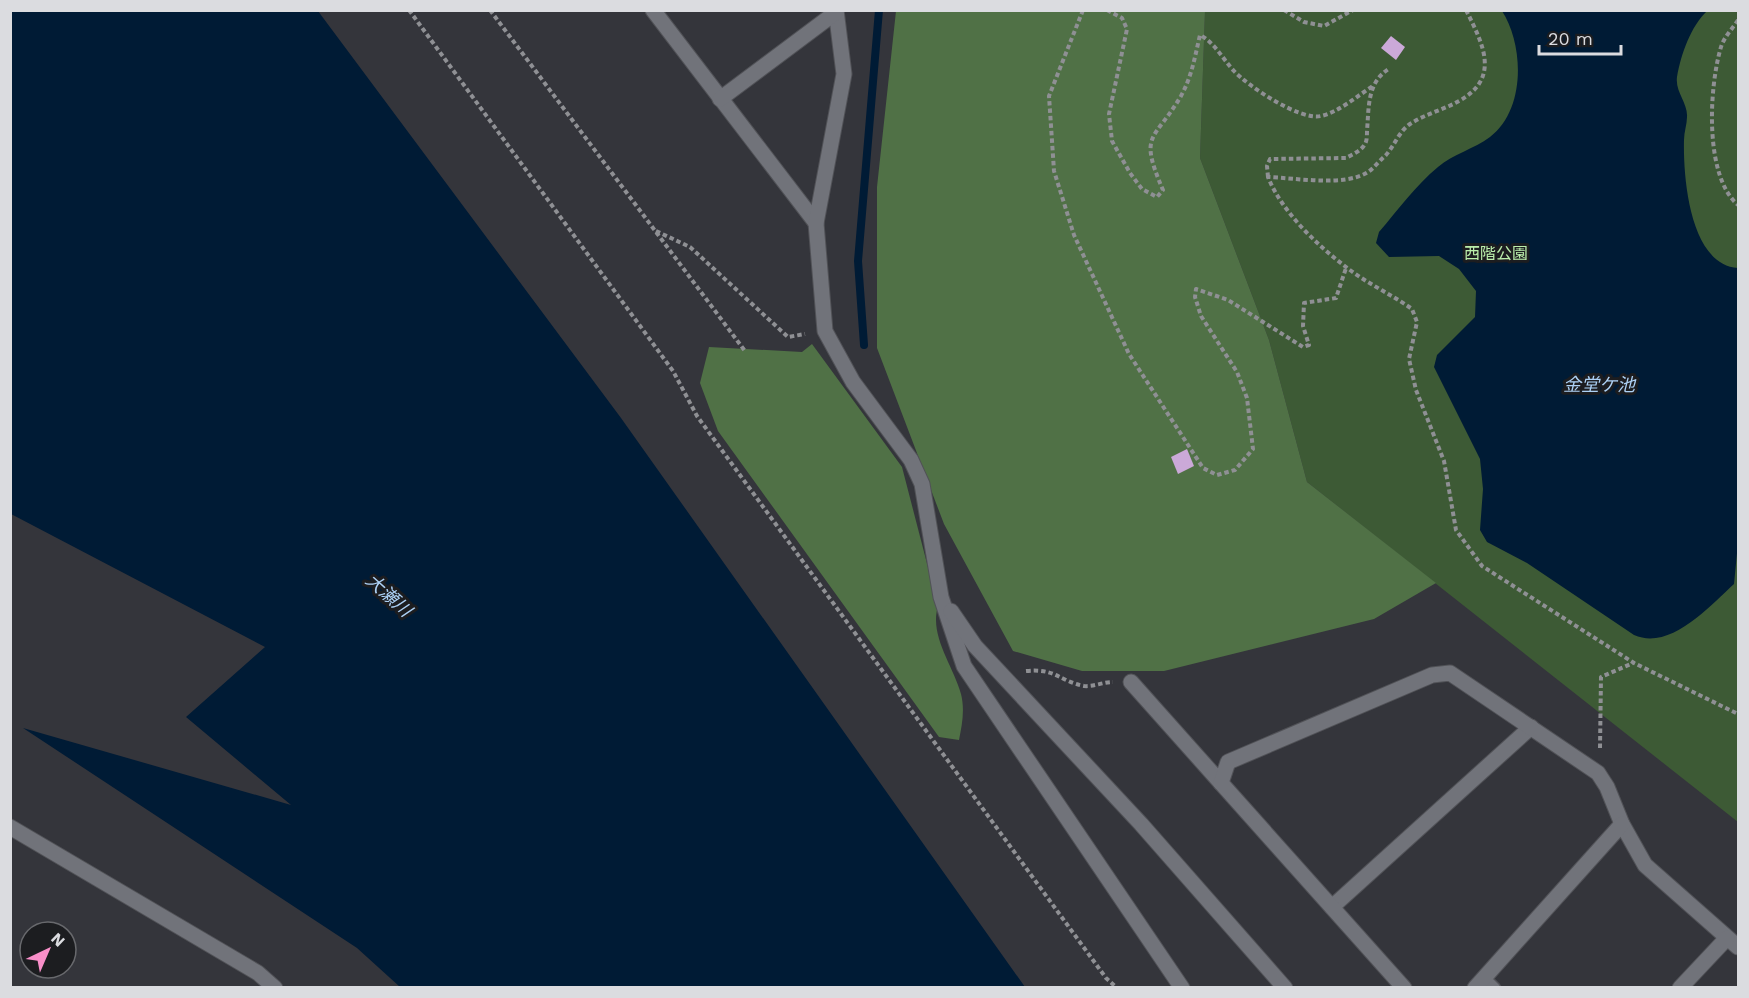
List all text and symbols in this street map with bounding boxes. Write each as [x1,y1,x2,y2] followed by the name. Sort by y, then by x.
[1539,18,1622,56] scale bar
[1548,28,1593,49] text: 20 m
[1464,244,1528,263] park label: 西階公園
[1563,374,1637,395] water label: 金堂ケ池
[362,569,418,622] water label: 大瀬川
[18,920,78,980] north arrow
[47,929,69,951] text: N

